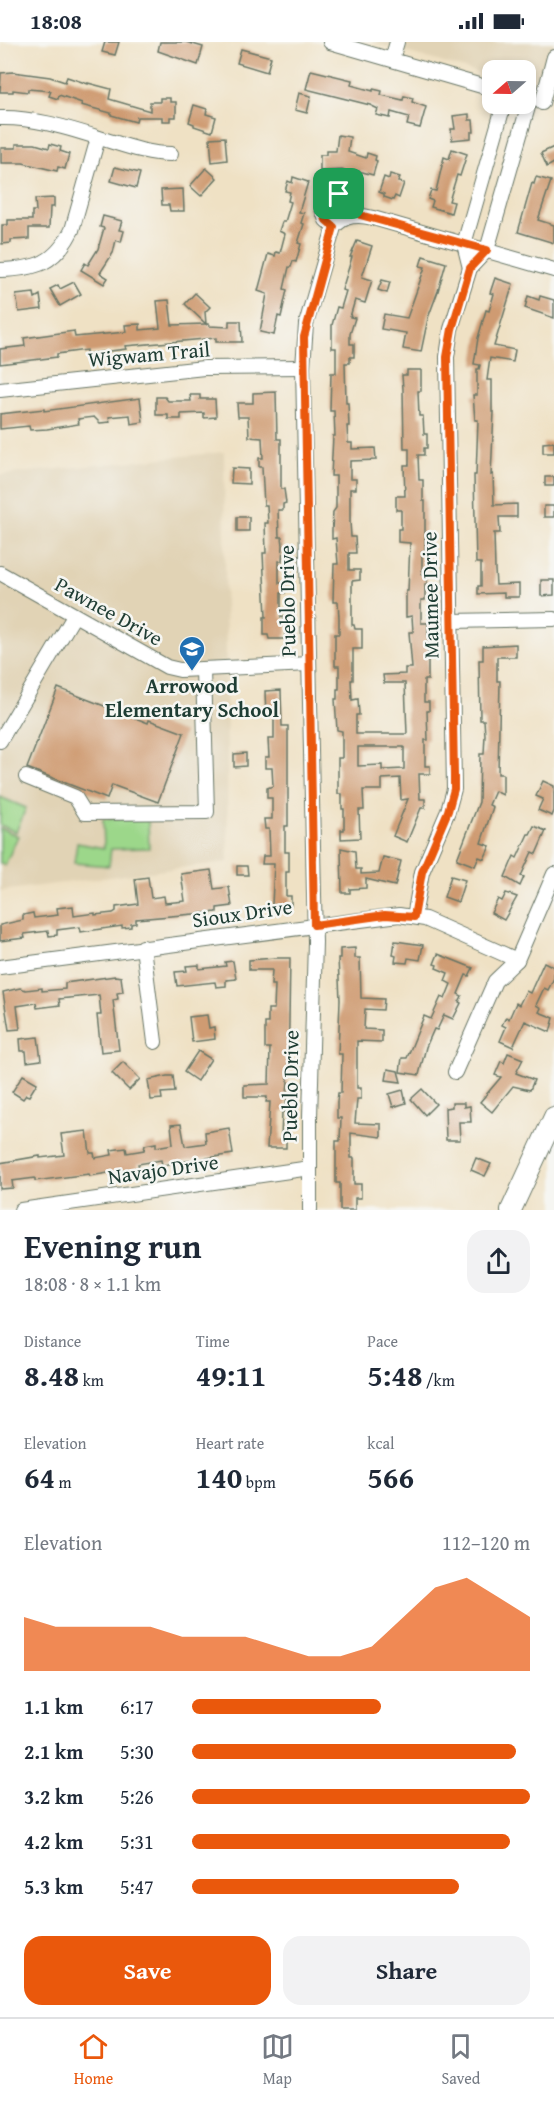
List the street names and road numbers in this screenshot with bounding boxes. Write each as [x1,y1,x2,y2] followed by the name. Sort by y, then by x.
[87,333,211,375] street label: Wigwam Trail
[413,531,447,659] street label: Maumee Drive
[271,545,303,657] street label: Pueblo Drive
[49,569,169,653] street label: Pawnee Drive
[190,891,294,935] street label: Sioux Drive
[274,1030,306,1142] street label: Pueblo Drive
[106,1146,220,1192] street label: Navajo Drive

